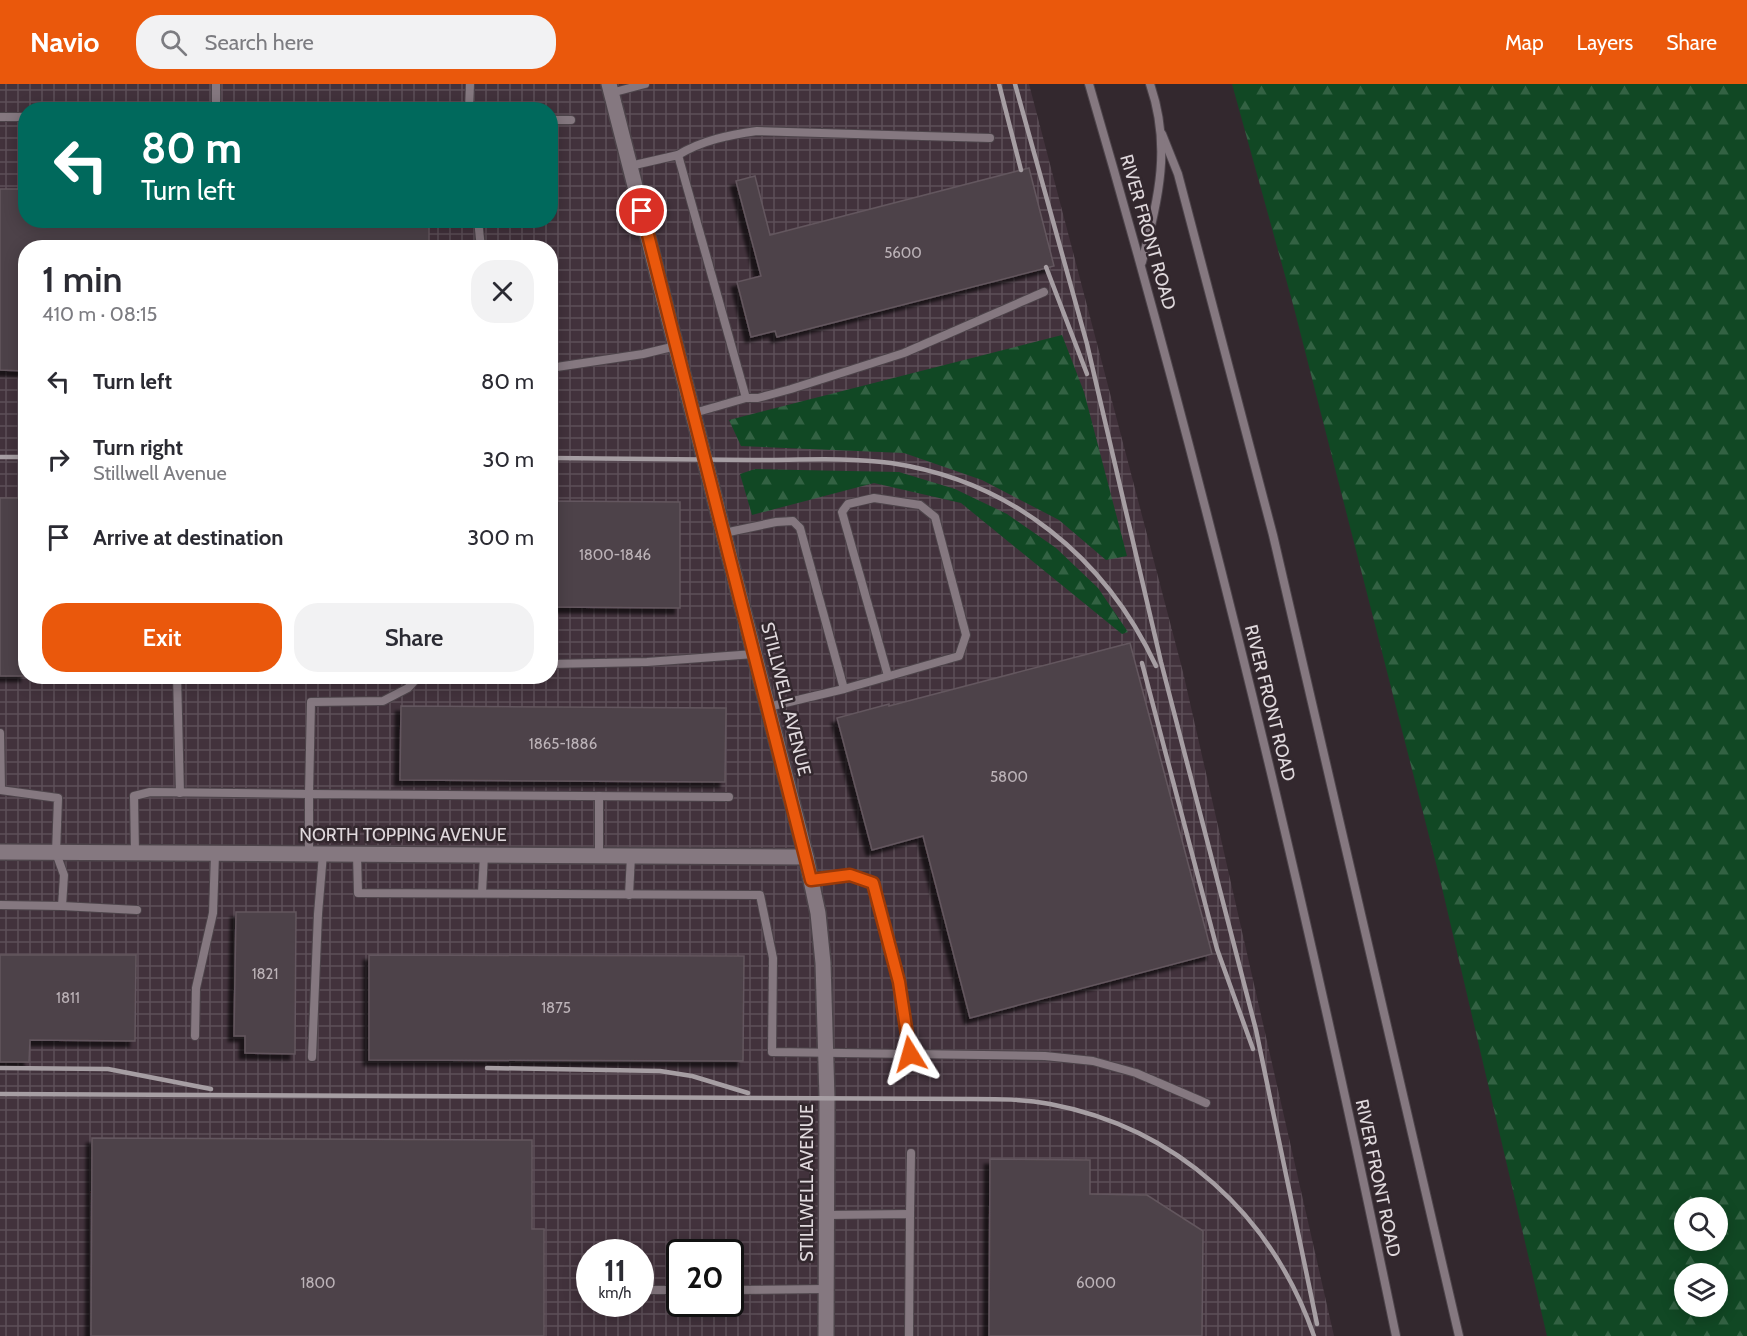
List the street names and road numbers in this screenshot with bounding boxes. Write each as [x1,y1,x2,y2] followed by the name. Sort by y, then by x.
[1115,152,1181,312] street label: RIVER FRONT ROAD
[756,620,816,778] street label: STILLWELL AVENUE
[1240,623,1300,783] street label: RIVER FRONT ROAD
[299,824,507,846] street label: NORTH TOPPING AVENUE
[1351,1097,1405,1259] street label: RIVER FRONT ROAD
[796,1104,818,1262] street label: STILLWELL AVENUE

